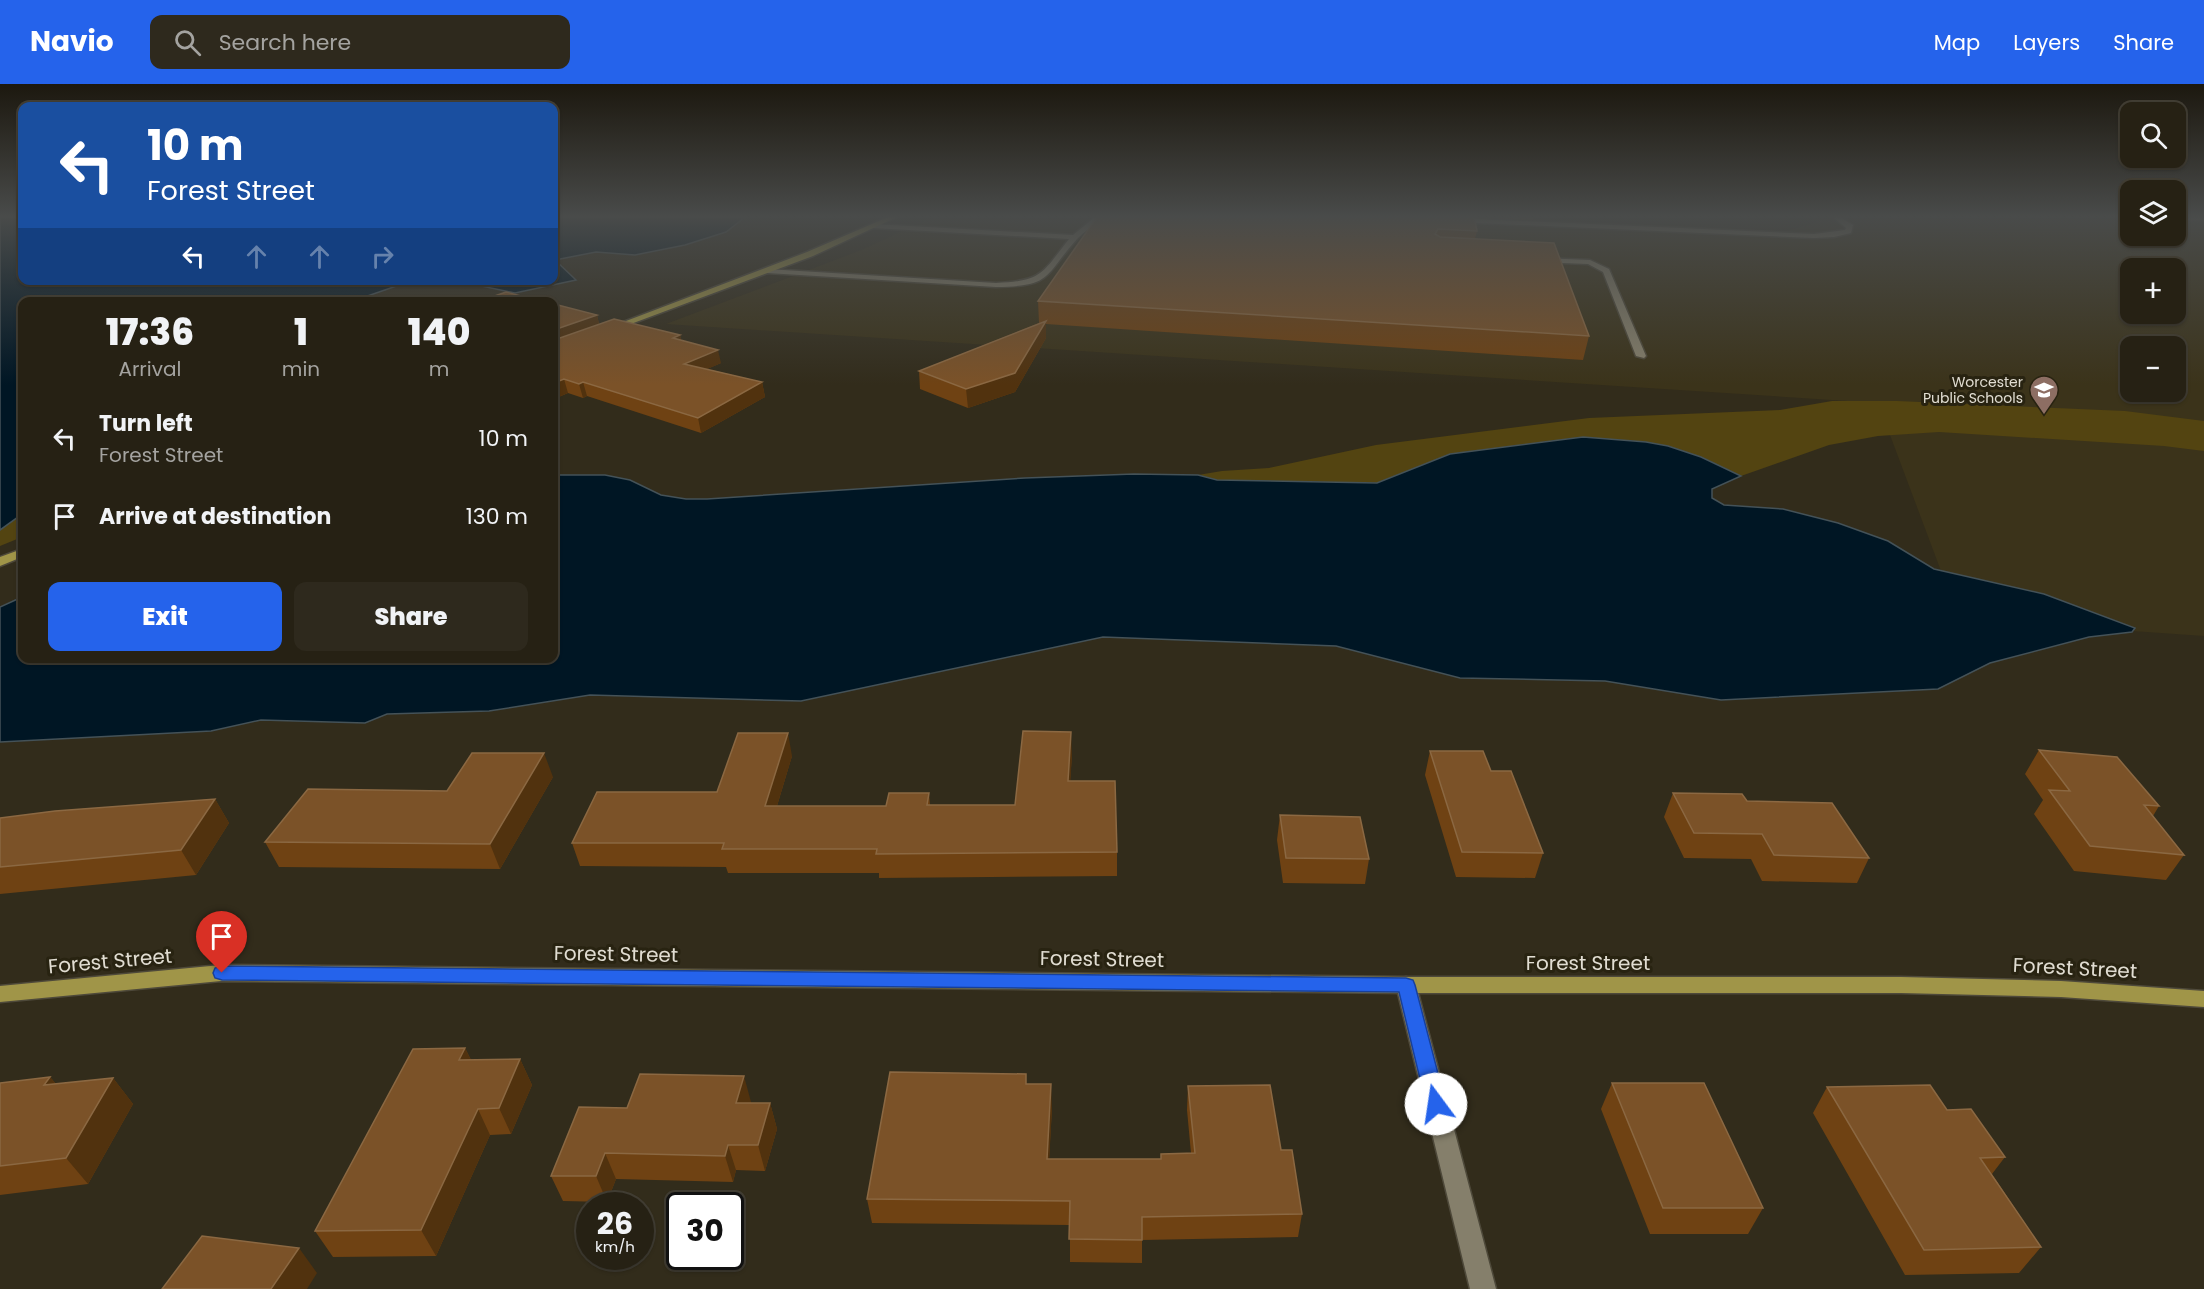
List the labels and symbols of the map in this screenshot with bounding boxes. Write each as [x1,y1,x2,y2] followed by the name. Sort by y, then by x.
[1923,372,2023,408] place label: Worcester Public Schools
[2028,374,2060,416] school or university icon: Worcester Public Schools
[196,911,247,973] pin
[554,939,678,969] street label: Forest Street
[47,942,173,980] street label: Forest Street
[1040,944,1164,974] street label: Forest Street
[1526,949,1650,977] street label: Forest Street
[2012,951,2138,985] street label: Forest Street
[1404,1072,1468,1136] position arrow
[666,1192,744,1270] speed limit sign: 30

